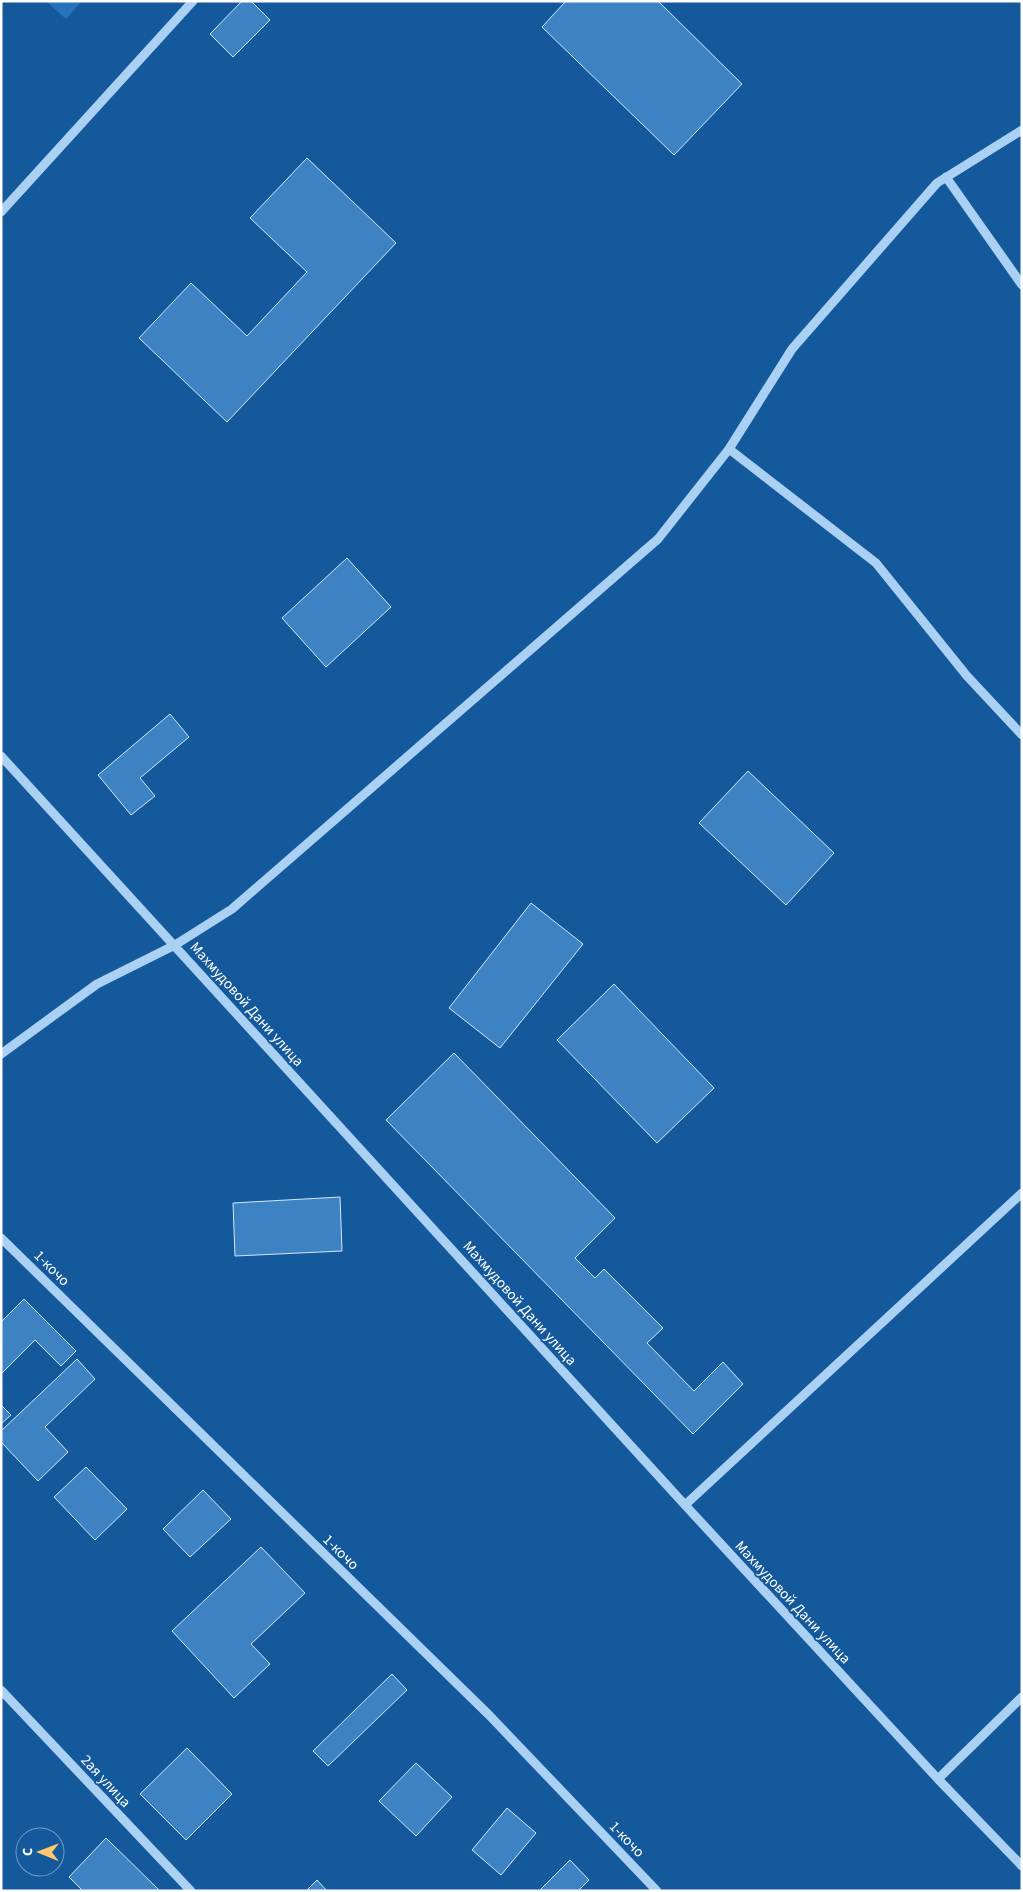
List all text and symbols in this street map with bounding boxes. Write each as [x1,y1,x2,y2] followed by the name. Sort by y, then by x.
[185,937,308,1071] street label: Махмудовой Дани улица
[458,1236,581,1370] street label: Махмудовой Дани улица
[29,1246,74,1291] street label: 1-кочо
[318,1530,363,1575] street label: 1-кочо
[730,1536,855,1669] street label: Махмудовой Дани улица
[76,1750,135,1812] street label: 2ая улица
[604,1817,649,1862] street label: 1-кочо
[15,1827,65,1877] north arrow
[18,1848,38,1856] text: С

